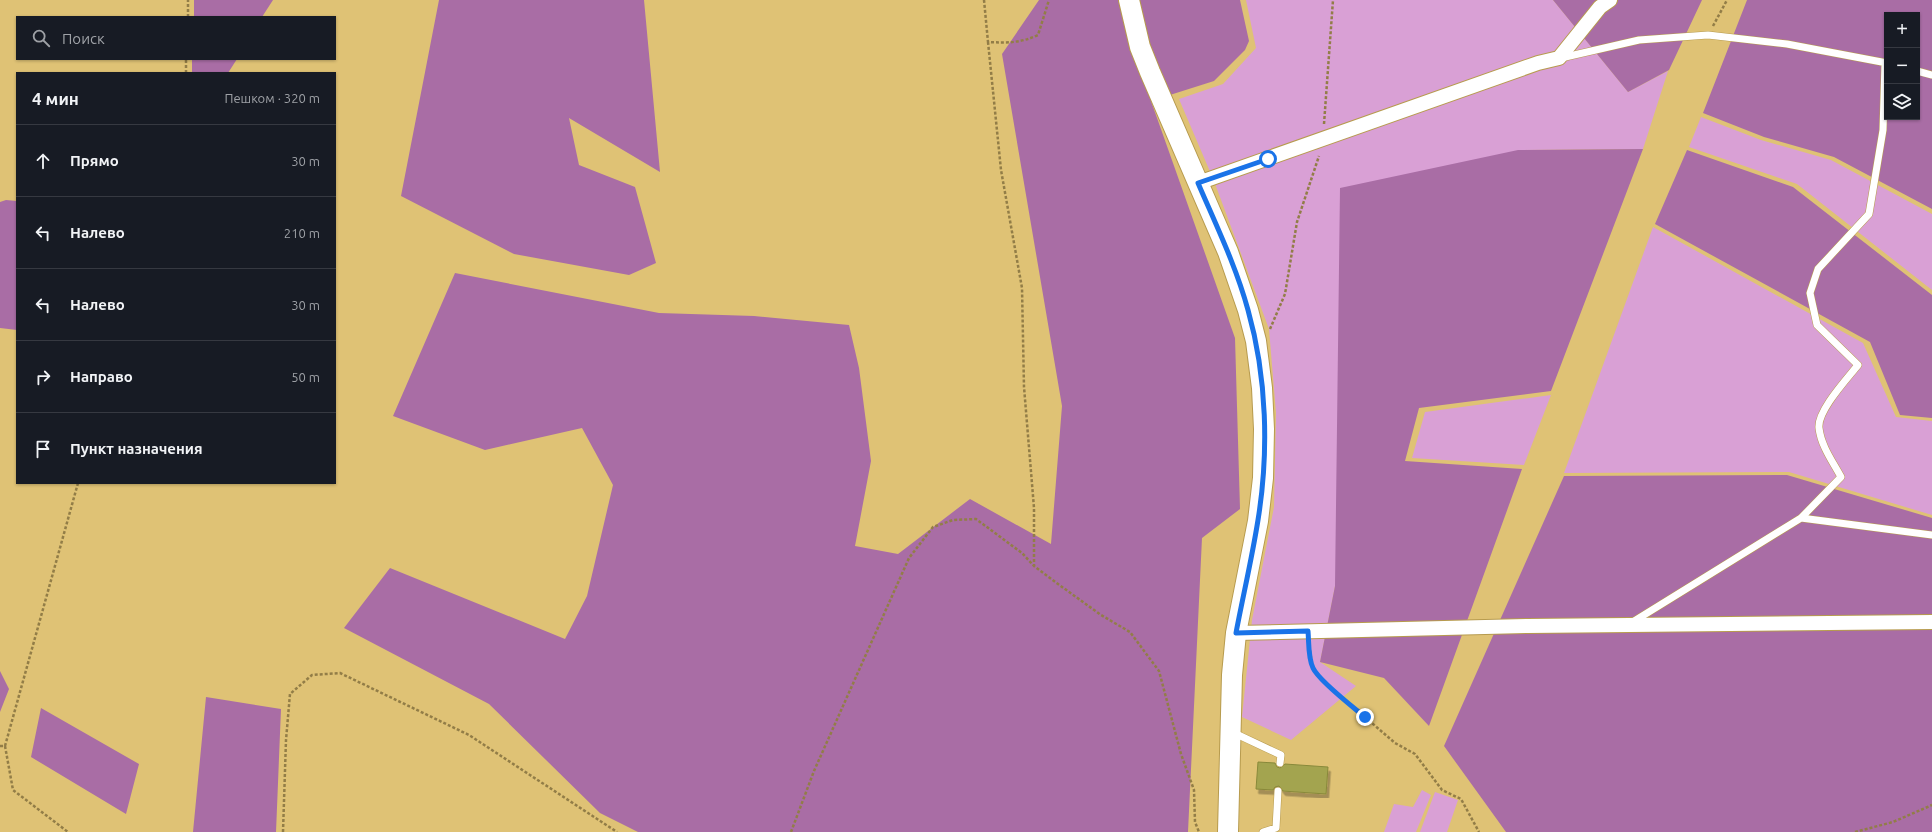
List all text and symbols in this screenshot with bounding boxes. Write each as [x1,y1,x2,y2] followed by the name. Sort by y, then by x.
[1884,12,1920,120] map controls
[1884,12,1920,48] button: +
[16,16,336,60] search box
[30,27,52,49] icon: search
[62,30,105,47] text: Поиск
[1884,48,1920,84] button: −
[1884,84,1920,120] button: layers
[32,89,79,108] text: 4 мин
[224,91,320,105] text: Пешком · 320 m
[32,150,54,172] icon: ahead
[1259,150,1277,168] route start
[70,152,119,169] text: Прямо
[291,154,320,168] text: 30 m
[32,222,54,244] icon: left
[70,224,125,241] text: Налево
[284,226,320,240] text: 210 m
[32,294,54,316] icon: left
[70,296,125,313] text: Налево
[291,298,320,312] text: 30 m
[32,366,54,388] icon: right
[70,368,133,385] text: Направо
[291,370,320,384] text: 50 m
[32,438,54,460] icon: arrive
[70,440,203,457] text: Пункт назначения
[1356,708,1374,726] route end

